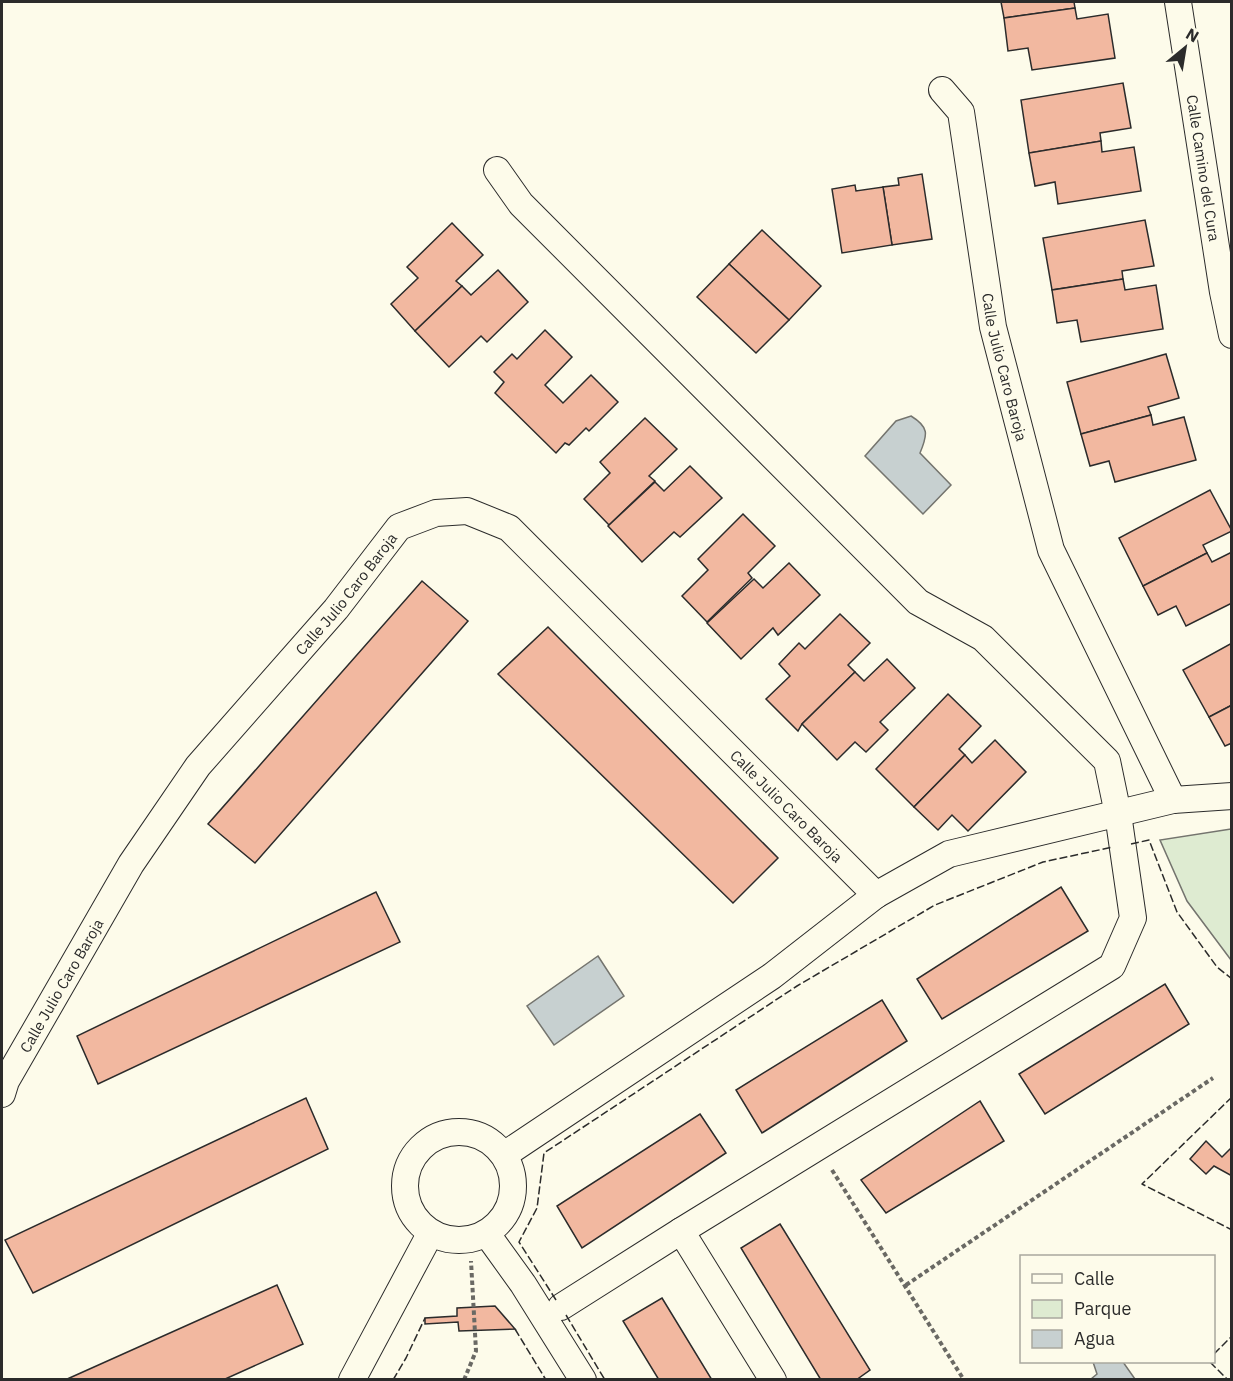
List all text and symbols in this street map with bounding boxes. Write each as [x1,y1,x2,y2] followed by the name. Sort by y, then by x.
[1155,18,1215,78] north arrow
[1182,23,1203,47] text: N
[1183,93,1224,243] street label: Calle Camino del Cura
[979,292,1032,443] street label: Calle Julio Caro Baroja
[291,529,401,658] street label: Calle Julio Caro Baroja
[727,746,847,866] street label: Calle Julio Caro Baroja
[15,915,107,1056] street label: Calle Julio Caro Baroja
[1020,1255,1215,1363] legend
[1074,1267,1114,1290] text: Calle
[1074,1297,1132,1320] text: Parque
[1074,1327,1115,1350] text: Agua

